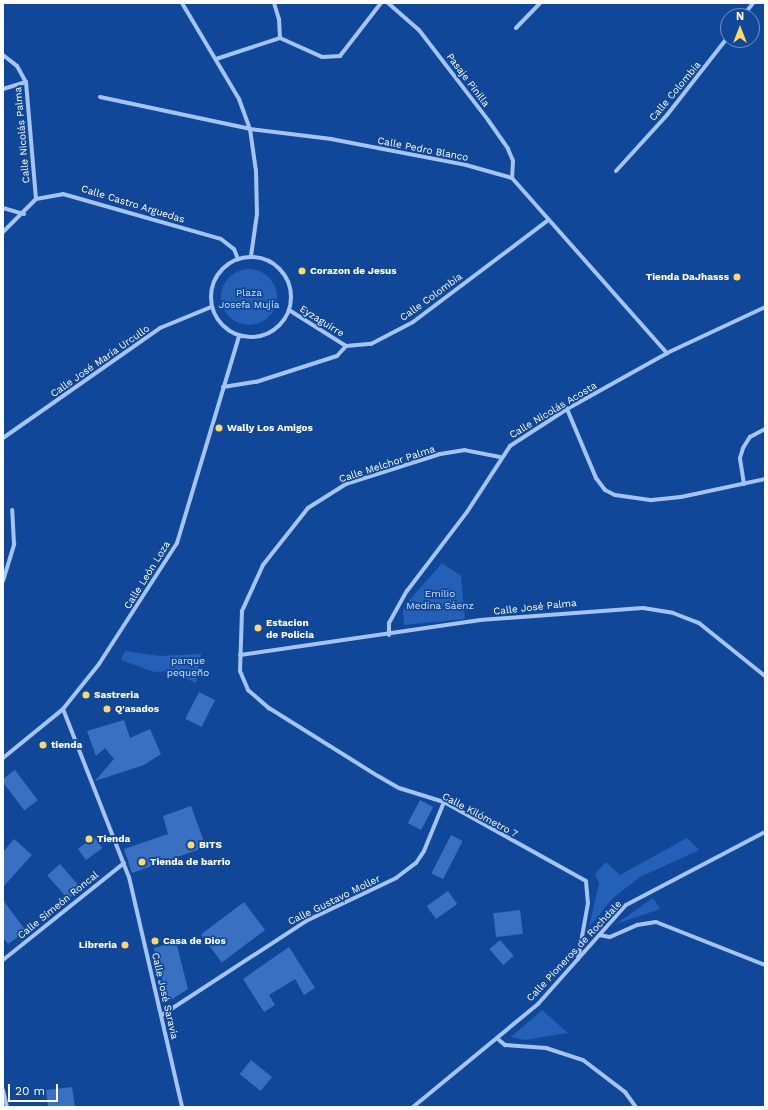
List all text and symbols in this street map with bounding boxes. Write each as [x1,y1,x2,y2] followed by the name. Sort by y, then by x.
[720,8,760,48] north arrow
[736,10,744,23] text: N
[444,51,492,109] street label: Pasaje Pinilla
[647,59,703,123] street label: Calle Colombia
[12,86,32,184] street label: Calle Nicolás Palma
[377,134,469,164] street label: Calle Pedro Blanco
[80,182,186,226] street label: Calle Castro Arguedas
[310,265,397,277] place label: Corazon de Jesus
[297,266,307,276] marker: Corazon de Jesus
[398,270,464,324] street label: Calle Colombia
[646,271,729,283] place label: Tienda DaJhasss
[732,272,742,282] marker: Tienda DaJhasss
[219,286,279,310] park label: Plaza Josefa Mujía
[298,303,346,339] street label: Eyzaguirre
[48,322,152,400] street label: Calle José María Urcullo
[507,379,599,441] street label: Calle Nicolás Acosta
[227,422,313,434] place label: Wally Los Amigos
[214,423,224,433] marker: Wally Los Amigos
[337,443,437,485] street label: Calle Melchor Palma
[121,539,173,611] street label: Calle León Loza
[406,587,474,610] park label: Emilio Medina Sáenz
[493,597,577,617] street label: Calle José Palma
[266,616,314,640] place label: Estacion de Policia
[253,623,263,633] marker: Estacion de Policia
[167,654,209,678] park label: parque pequeño
[94,689,139,701] place label: Sastreria
[81,690,91,700] marker: Sastreria
[115,703,159,715] place label: Q'asados
[102,704,112,714] marker: Q'asados
[51,739,82,751] place label: tienda
[38,740,48,750] marker: tienda
[440,790,520,840] street label: Calle Kilómetro 7
[97,833,130,845] place label: Tienda
[84,834,94,844] marker: Tienda
[199,839,222,851] place label: BITS
[186,840,196,850] marker: BITS
[150,856,231,868] place label: Tienda de barrio
[137,857,147,867] marker: Tienda de barrio
[15,869,101,941] street label: Calle Simeón Roncal
[286,872,382,928] street label: Calle Gustavo Moller
[524,898,624,1004] street label: Calle Pioneros de Rochdale
[163,935,226,947] place label: Casa de Dios
[150,936,160,946] marker: Casa de Dios
[79,939,117,951] place label: Libreria
[120,940,130,950] marker: Libreria
[149,951,181,1041] street label: Calle José Saravia
[10,1076,60,1102] scale bar
[15,1084,45,1098] text: 20 m

